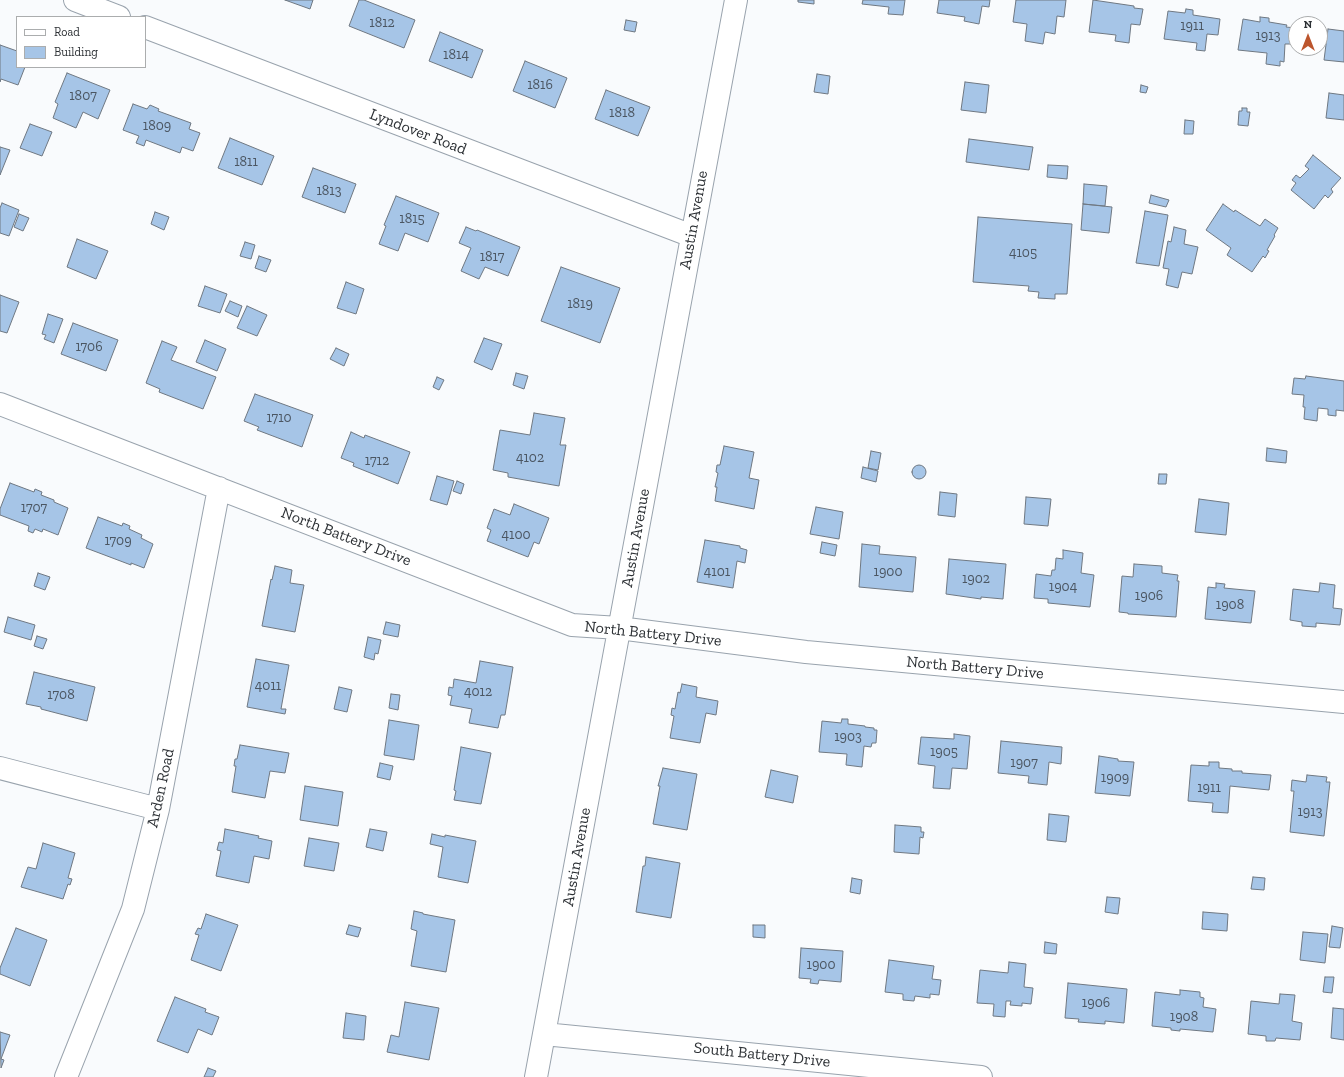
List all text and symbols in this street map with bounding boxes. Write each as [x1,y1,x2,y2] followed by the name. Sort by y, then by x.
[369,15,395,31] house number: 1812
[16,16,146,68] legend
[1288,16,1328,56] north arrow
[1180,18,1204,34] house number: 1911
[1304,18,1312,31] text: N
[54,25,80,39] text: Road
[1255,28,1281,44] house number: 1913
[54,45,98,59] text: Building
[443,47,469,63] house number: 1814
[527,77,553,93] house number: 1816
[69,88,97,104] house number: 1807
[367,105,469,159] street label: Lyndover Road
[609,105,635,121] house number: 1818
[143,118,171,134] house number: 1809
[234,154,258,170] house number: 1811
[676,169,712,271] street label: Austin Avenue
[316,183,342,199] house number: 1813
[399,211,425,227] house number: 1815
[1009,245,1037,261] house number: 4105
[480,249,504,265] house number: 1817
[567,296,593,312] house number: 1819
[75,339,103,355] house number: 1706
[266,410,292,426] house number: 1710
[516,450,544,466] house number: 4102
[365,453,389,469] house number: 1712
[618,487,654,589] street label: Austin Avenue
[21,500,47,516] house number: 1707
[278,503,414,571] street label: North Battery Drive
[501,527,531,543] house number: 4100
[104,533,132,549] house number: 1709
[704,564,730,580] house number: 4101
[874,564,902,580] house number: 1900
[962,571,990,587] house number: 1902
[1049,579,1077,595] house number: 1904
[1135,588,1163,604] house number: 1906
[1216,597,1244,613] house number: 1908
[583,617,723,651] street label: North Battery Drive
[905,652,1045,684] street label: North Battery Drive
[255,678,281,694] house number: 4011
[464,684,492,700] house number: 4012
[47,687,75,703] house number: 1708
[834,729,862,745] house number: 1903
[930,744,958,760] house number: 1905
[143,747,179,829] street label: Arden Road
[1010,755,1038,771] house number: 1907
[1101,770,1129,786] house number: 1909
[1197,780,1221,796] house number: 1911
[1297,804,1323,820] house number: 1913
[559,806,595,908] street label: Austin Avenue
[807,957,835,973] house number: 1900
[1082,995,1110,1011] house number: 1906
[1170,1009,1198,1025] house number: 1908
[693,1038,831,1072] street label: South Battery Drive

